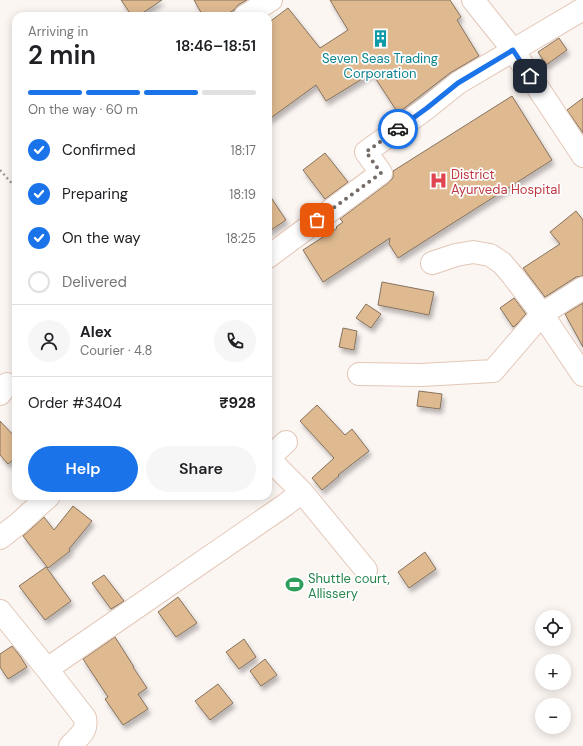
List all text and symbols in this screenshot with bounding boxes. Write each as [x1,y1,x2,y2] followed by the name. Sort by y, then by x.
[28,23,88,40] text: Arriving in
[370,29,390,49] building icon: Seven Seas Trading Corporation
[176,36,256,56] text: 18:46–18:51
[28,38,96,72] text: 2 min
[322,50,438,82] place label: Seven Seas Trading Corporation
[513,59,547,93] pin
[519,65,541,87] icon: home
[28,101,138,118] text: On the way · 60 m
[378,109,418,149] courier
[387,118,409,140] icon: car
[28,139,50,161] icon: check
[62,140,136,160] text: Confirmed
[230,142,256,159] text: 18:17
[451,166,560,198] place label: District Ayurveda Hospital
[428,171,448,191] hospital icon: District Ayurveda Hospital
[28,183,50,205] icon: check
[62,184,128,204] text: Preparing
[229,186,256,203] text: 18:19
[300,203,334,237] pin
[306,209,328,231] icon: bag
[28,227,50,249] icon: check
[62,228,141,248] text: On the way
[226,230,256,247] text: 18:25
[62,272,127,292] text: Delivered
[28,320,70,362] button: person
[214,320,256,362] button: phone
[80,322,112,342] text: Alex
[80,342,152,359] text: Courier · 4.8
[28,393,122,413] text: Order #3404
[219,393,256,413] text: ₹928
[28,446,138,492] button: Help
[146,446,256,492] button: Share
[308,570,390,602] place label: Shuttle court, Allissery
[285,575,305,595] sports icon: Shuttle court, Allissery
[535,610,571,734] map controls
[535,610,571,646] button: locate
[535,654,571,690] button: +
[535,698,571,734] button: −

